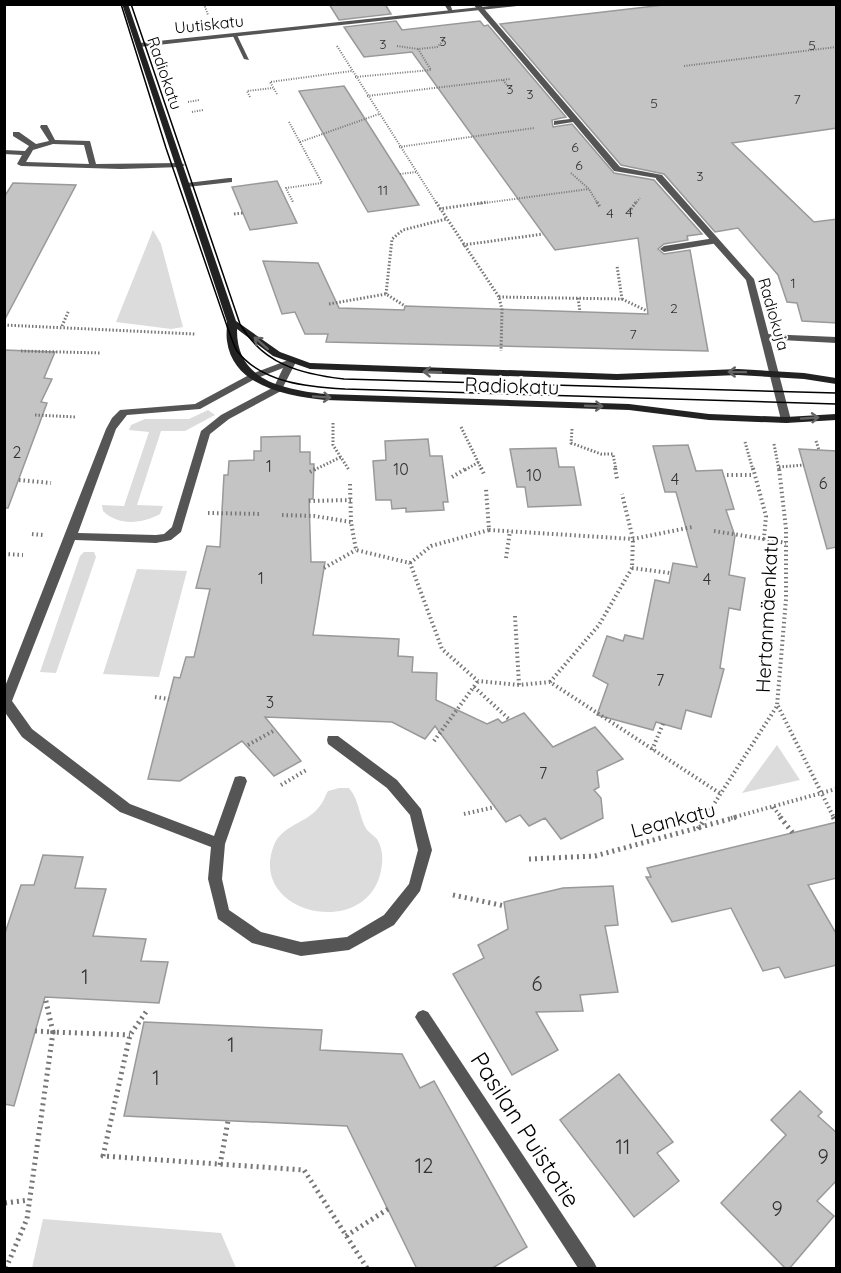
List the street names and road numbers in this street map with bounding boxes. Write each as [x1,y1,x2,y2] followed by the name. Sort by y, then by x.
[173,10,245,38] street label: Uutiskatu
[143,34,187,112] street label: Radiokatu
[754,275,794,353] street label: Radiokuja
[464,371,560,400] street label: Radiokatu
[750,534,783,694] street label: Hertanmäenkatu
[628,796,718,843] street label: Leankatu
[464,1046,587,1213] street label: Pasilan Puistotie

